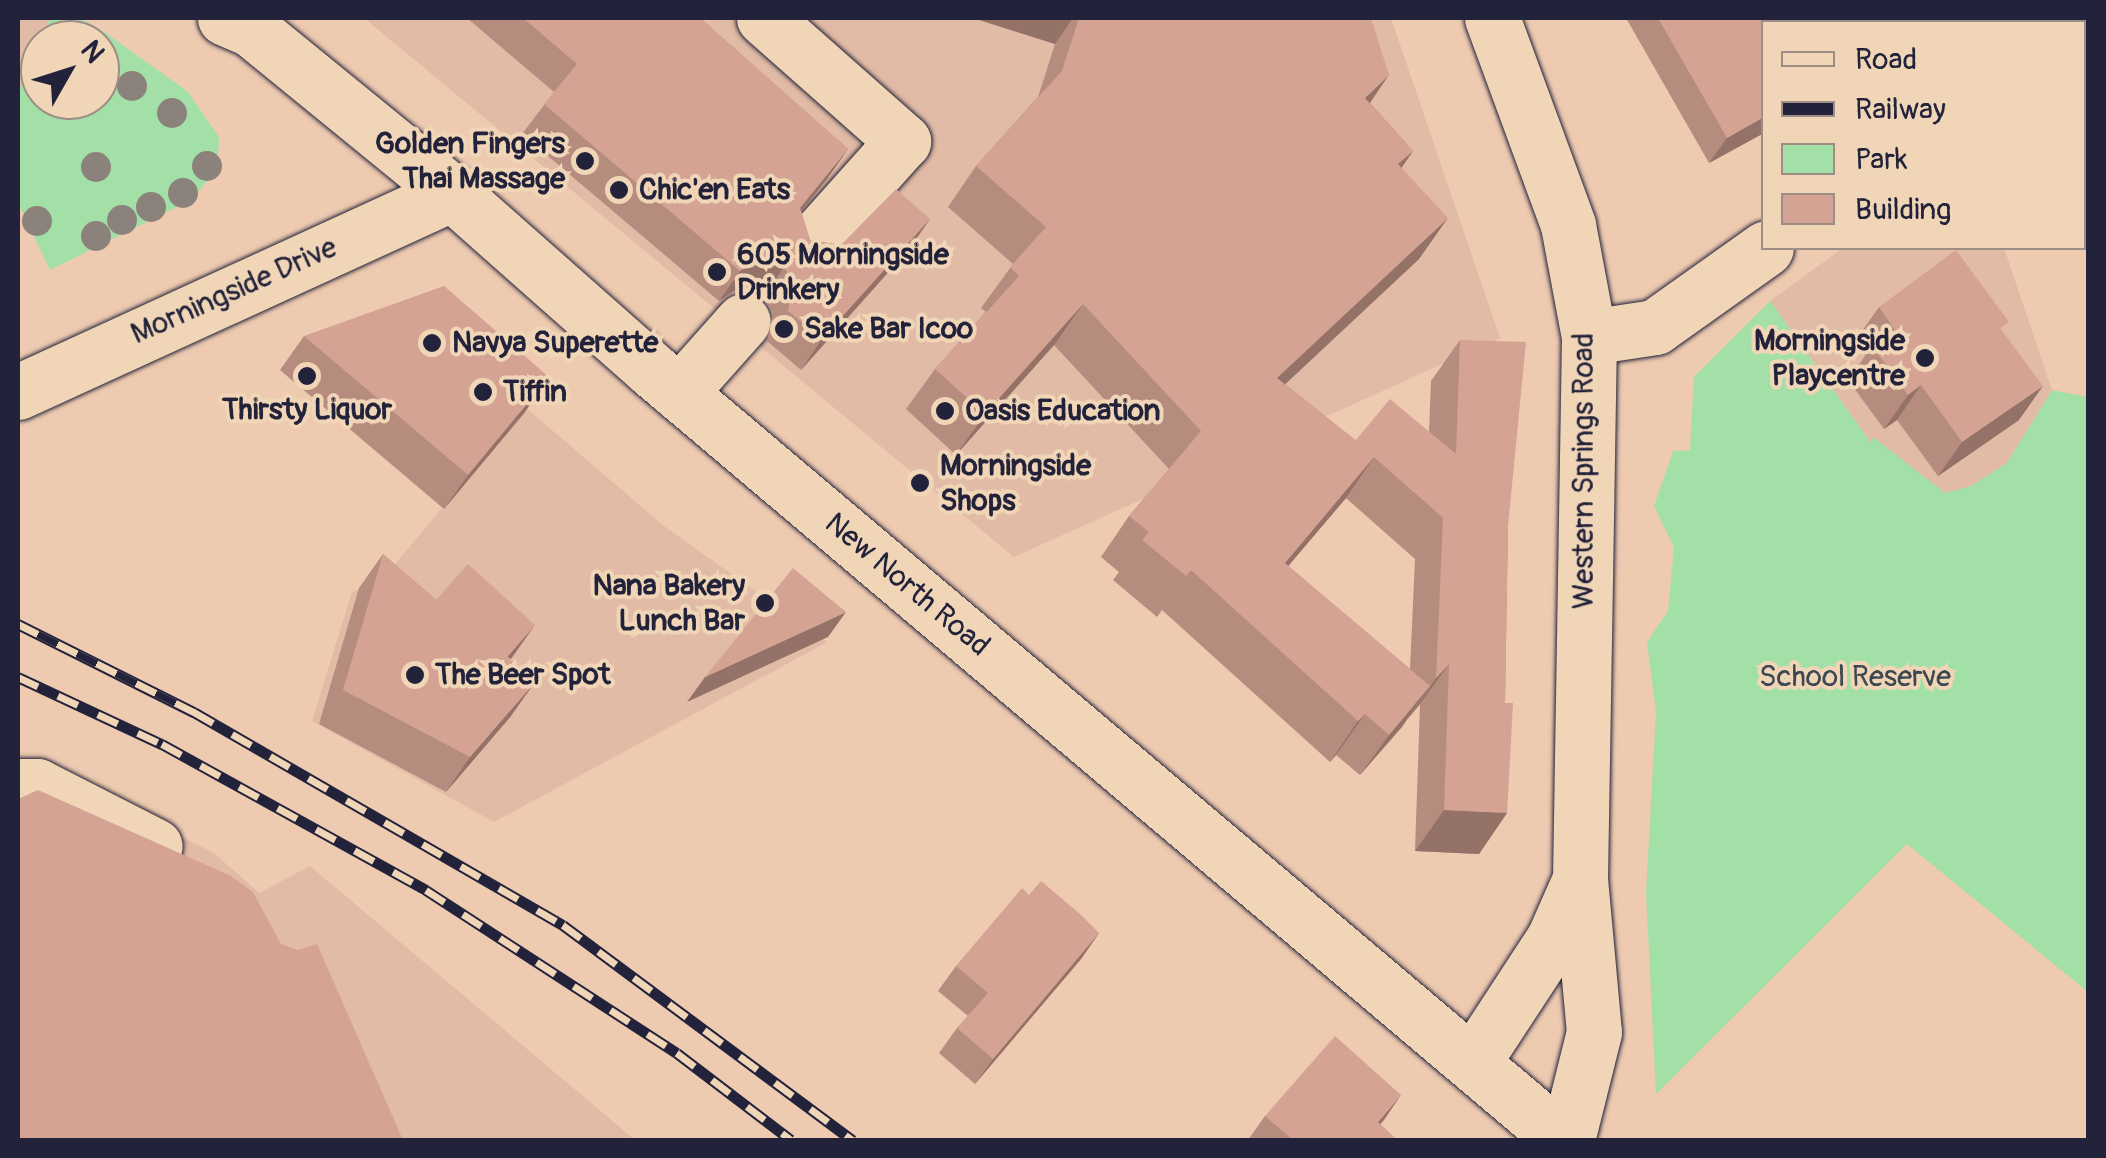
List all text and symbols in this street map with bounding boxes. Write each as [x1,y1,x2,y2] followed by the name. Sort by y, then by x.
[20,20,120,120] north arrow
[1761,20,2086,250] legend
[73,34,112,70] text: N
[1855,41,1917,78] text: Road
[1855,91,1946,128] text: Railway
[375,126,565,196] place label: Golden Fingers Thai Massage
[1855,141,1908,178] text: Park
[574,150,596,172] marker: Golden Fingers Thai Massage
[639,172,790,208] place label: Chic'en Eats
[608,179,630,201] marker: Chic'en Eats
[1855,191,1951,228] text: Building
[125,229,343,353] street label: Morningside Drive
[737,237,949,308] place label: 605 Morningside Drinkery
[706,261,728,283] marker: 605 Morningside Drinkery
[804,311,973,347] place label: Sake Bar Icoo
[773,318,795,340] marker: Sake Bar Icoo
[1754,323,1905,394] place label: Morningside Playcentre
[452,325,658,361] place label: Navya Superette
[421,332,443,354] marker: Navya Superette
[1566,333,1602,609] street label: Western Springs Road
[1914,347,1936,369] marker: Morningside Playcentre
[296,365,318,387] marker: Thirsty Liquor
[503,374,567,410] place label: Tiffin
[472,381,494,403] marker: Tiffin
[222,392,392,428] place label: Thirsty Liquor
[965,393,1161,429] place label: Oasis Education
[934,400,956,422] marker: Oasis Education
[940,448,1091,518] place label: Morningside Shops
[909,472,931,494] marker: Morningside Shops
[817,506,997,664] street label: New North Road
[592,568,745,638] place label: Nana Bakery Lunch Bar
[754,592,776,614] marker: Nana Bakery Lunch Bar
[435,657,611,693] place label: The Beer Spot
[1759,659,1951,695] park label: School Reserve
[404,664,426,686] marker: The Beer Spot

